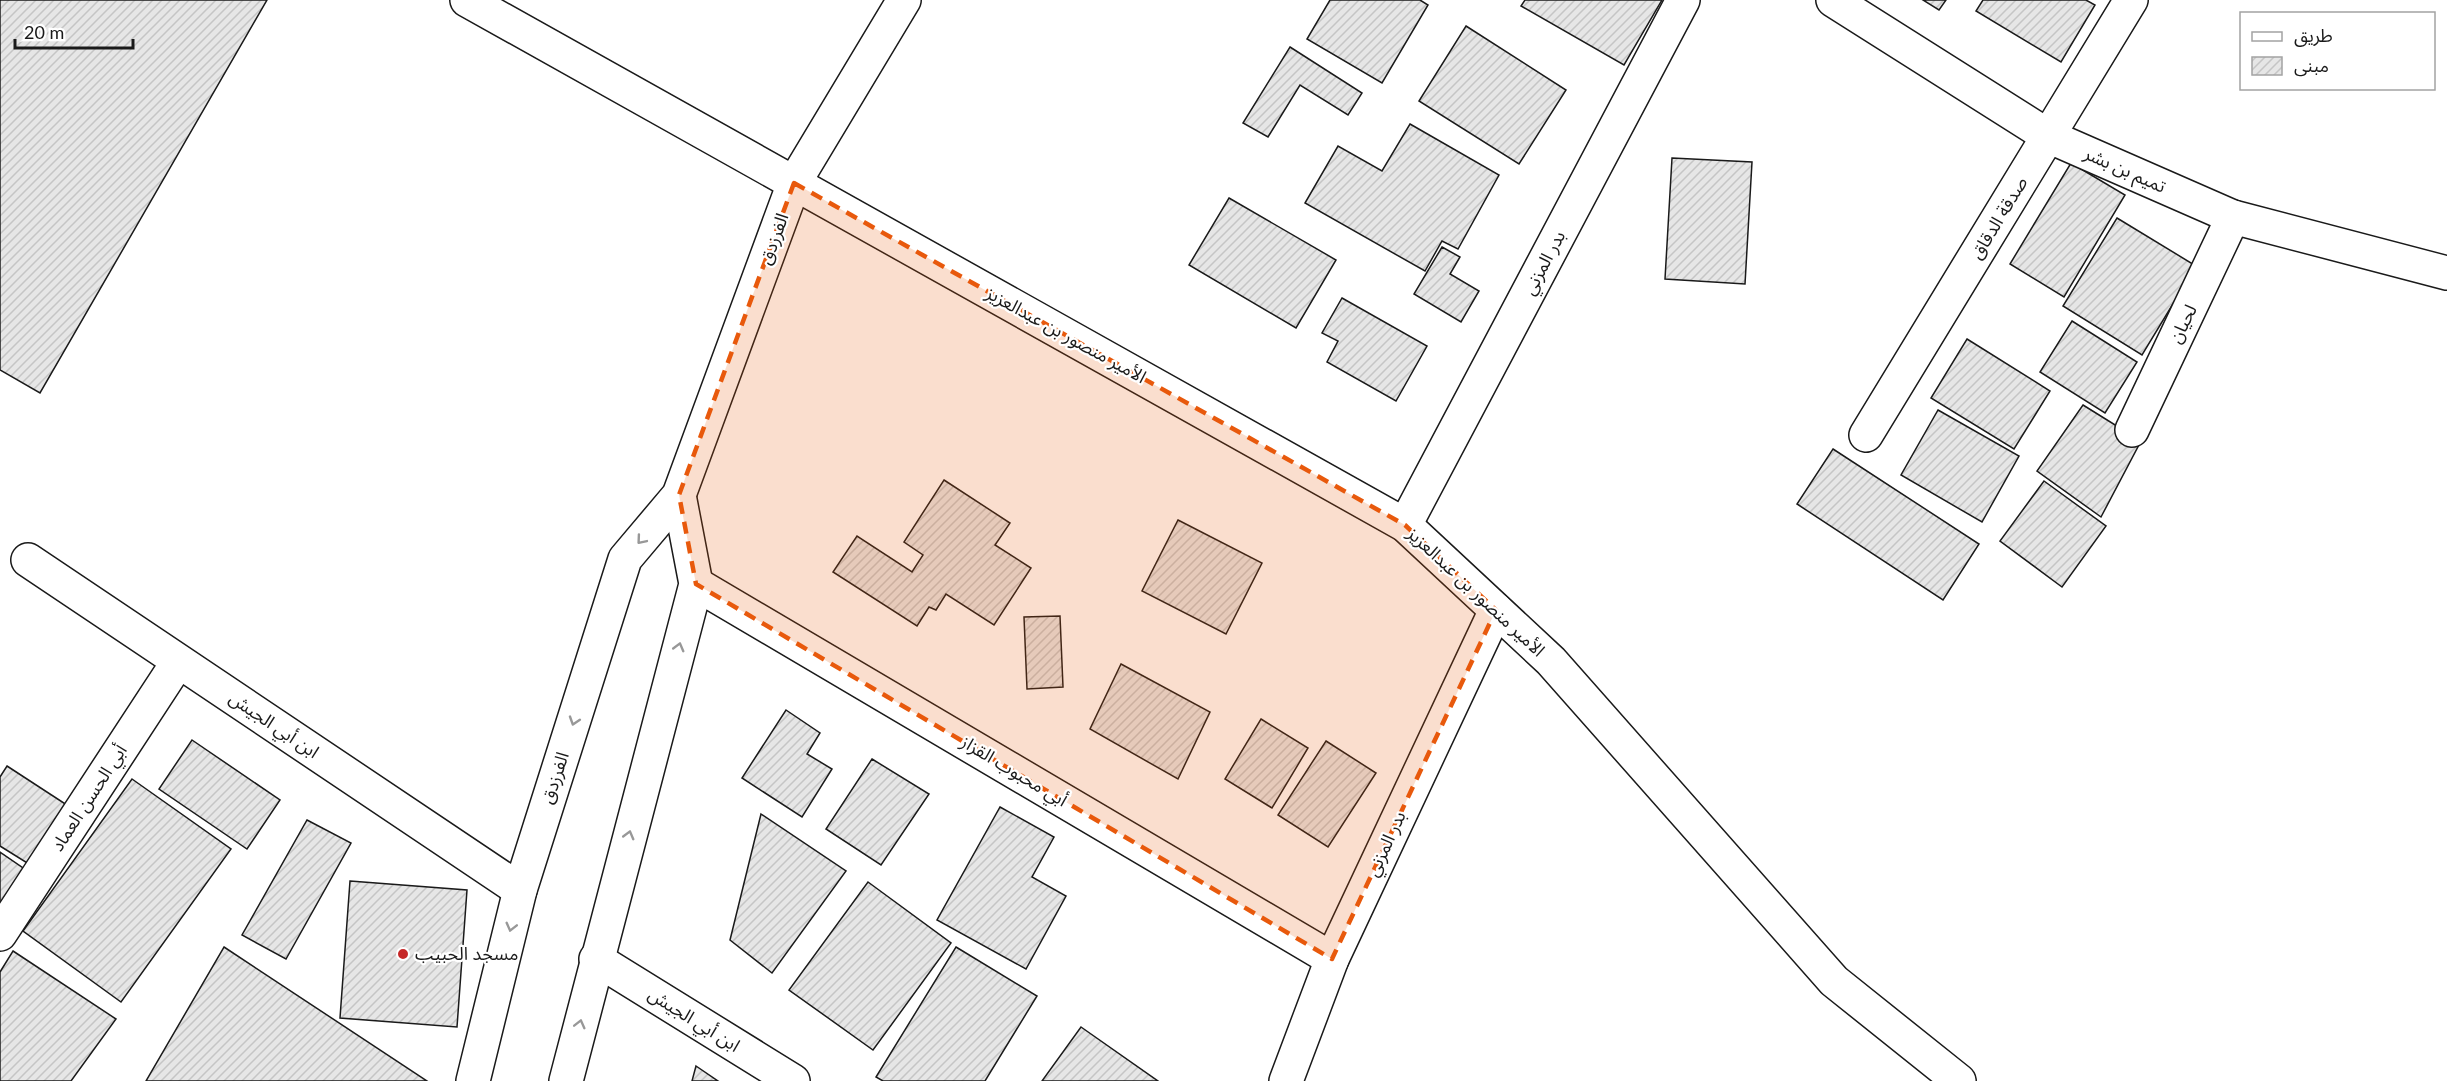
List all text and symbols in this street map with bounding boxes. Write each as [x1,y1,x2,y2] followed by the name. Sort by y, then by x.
[15,12,134,50] scale bar
[2240,12,2435,90] legend
[24,21,64,43] text: 20 m
[2294,24,2333,47] text: طريق
[2294,54,2329,77] text: مبنى
[2079,141,2170,200] street label: تميم بن بشر
[1965,172,2032,263] street label: صدقة الدقاق
[754,210,794,268] street label: الفرزدق
[1517,227,1572,300] street label: بدر المزني
[981,280,1150,388] street label: الأمير منصور بن عبدالعزيز
[2163,301,2202,347] street label: لحيان
[1402,521,1550,661] street label: الأمير منصور بن عبدالعزيز
[638,533,649,544] one-way arrow
[672,642,684,653] one-way arrow
[224,686,324,765] street label: ابن أبي الجيش
[569,715,581,726] one-way arrow
[955,729,1072,813] street label: أبي محبوب القزاز
[45,740,134,857] street label: أبي الحسن العماد
[535,749,574,807] street label: الفرزدق
[1360,807,1413,881] street label: بدر المزني
[622,831,634,841] one-way arrow
[505,922,518,932] one-way arrow
[415,942,518,964] place label: مسجد الحبيب
[396,947,410,961] marker: مسجد الحبيب
[643,982,744,1059] street label: ابن أبي الجيش
[573,1019,586,1029] one-way arrow

